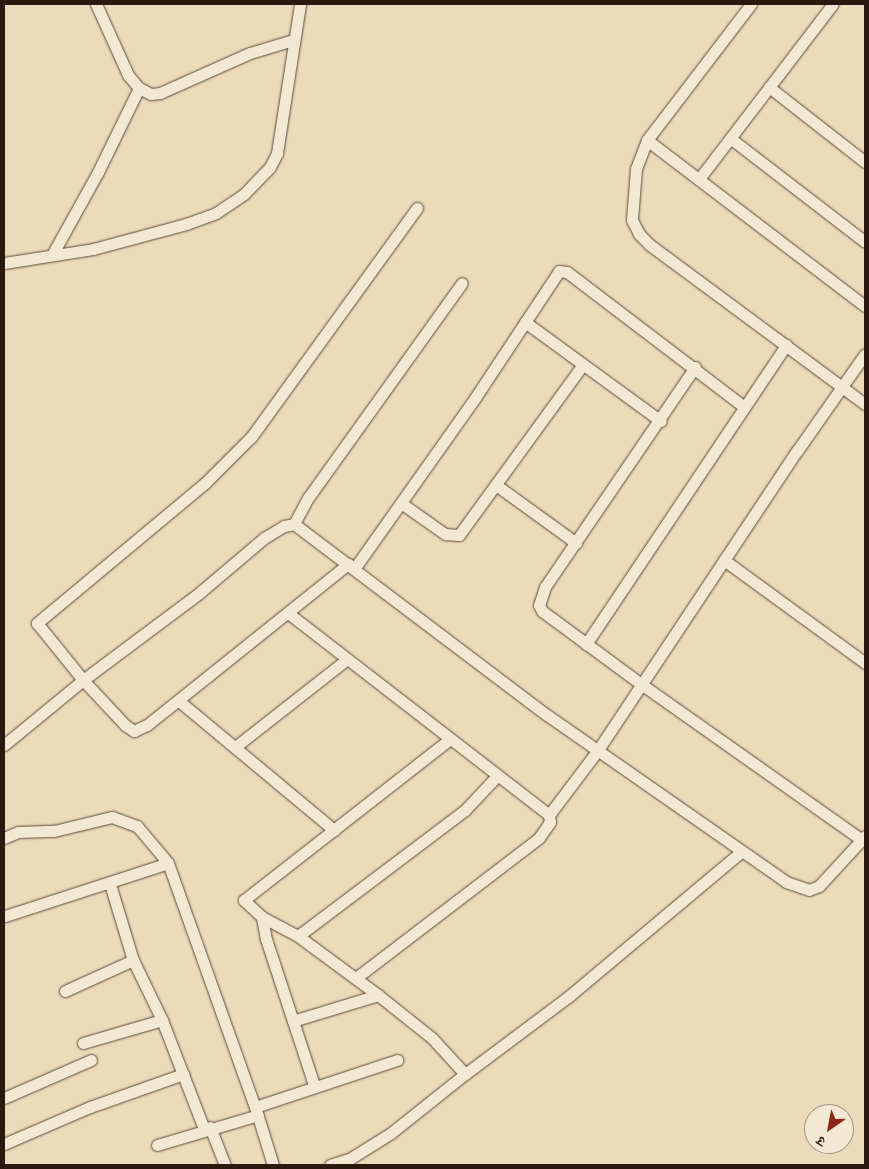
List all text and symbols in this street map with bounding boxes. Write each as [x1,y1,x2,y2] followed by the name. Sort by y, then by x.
[804,1104,854,1154] north arrow
[813,1131,829,1150] text: उ

